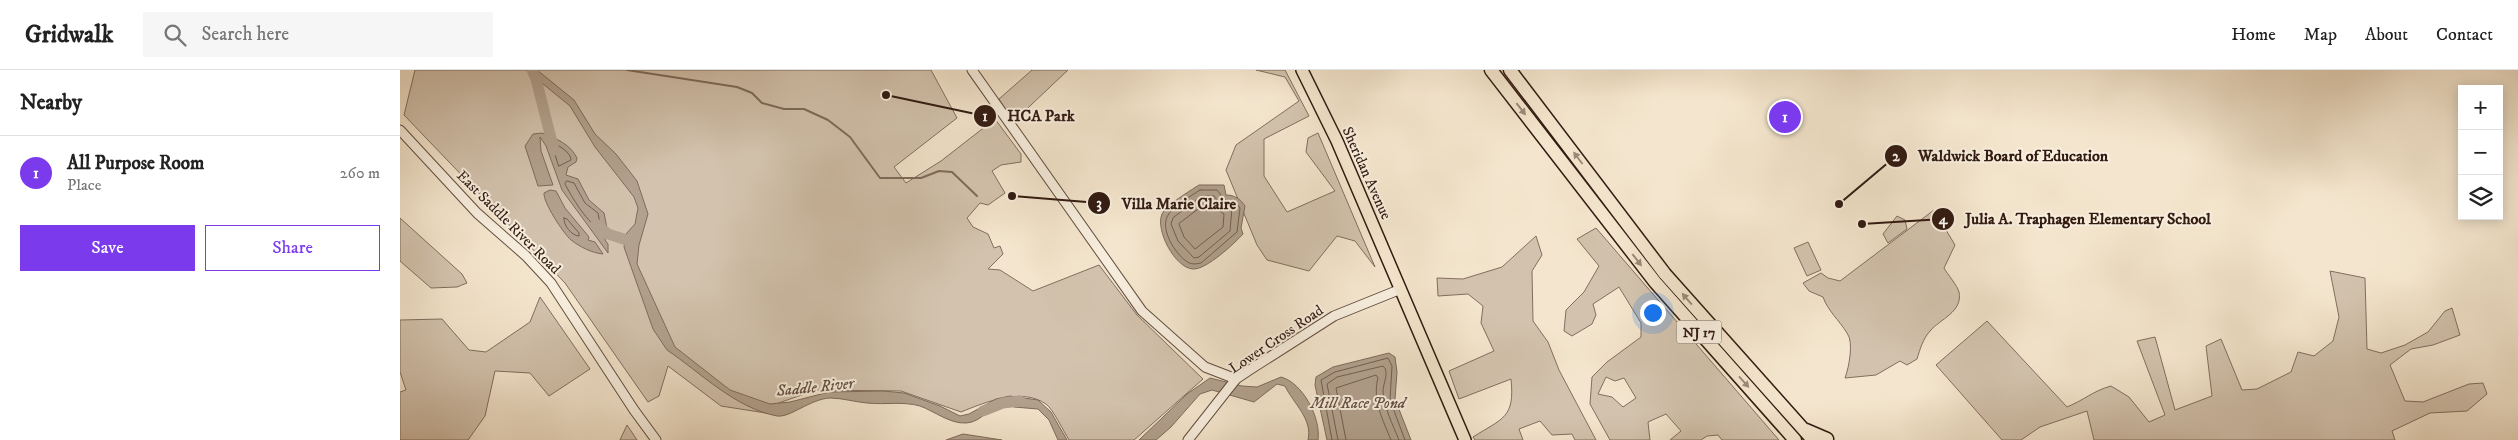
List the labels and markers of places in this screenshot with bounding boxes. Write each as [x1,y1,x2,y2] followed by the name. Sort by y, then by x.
[1769,98,1801,136] pin: 1
[972,100,1085,131] callout: HCA Park
[1883,140,2118,171] callout: Waldwick Board of Education
[1086,187,1246,218] callout: Villa Marie Claire
[1930,203,2221,234] callout: Julia A. Traphagen Elementary School

